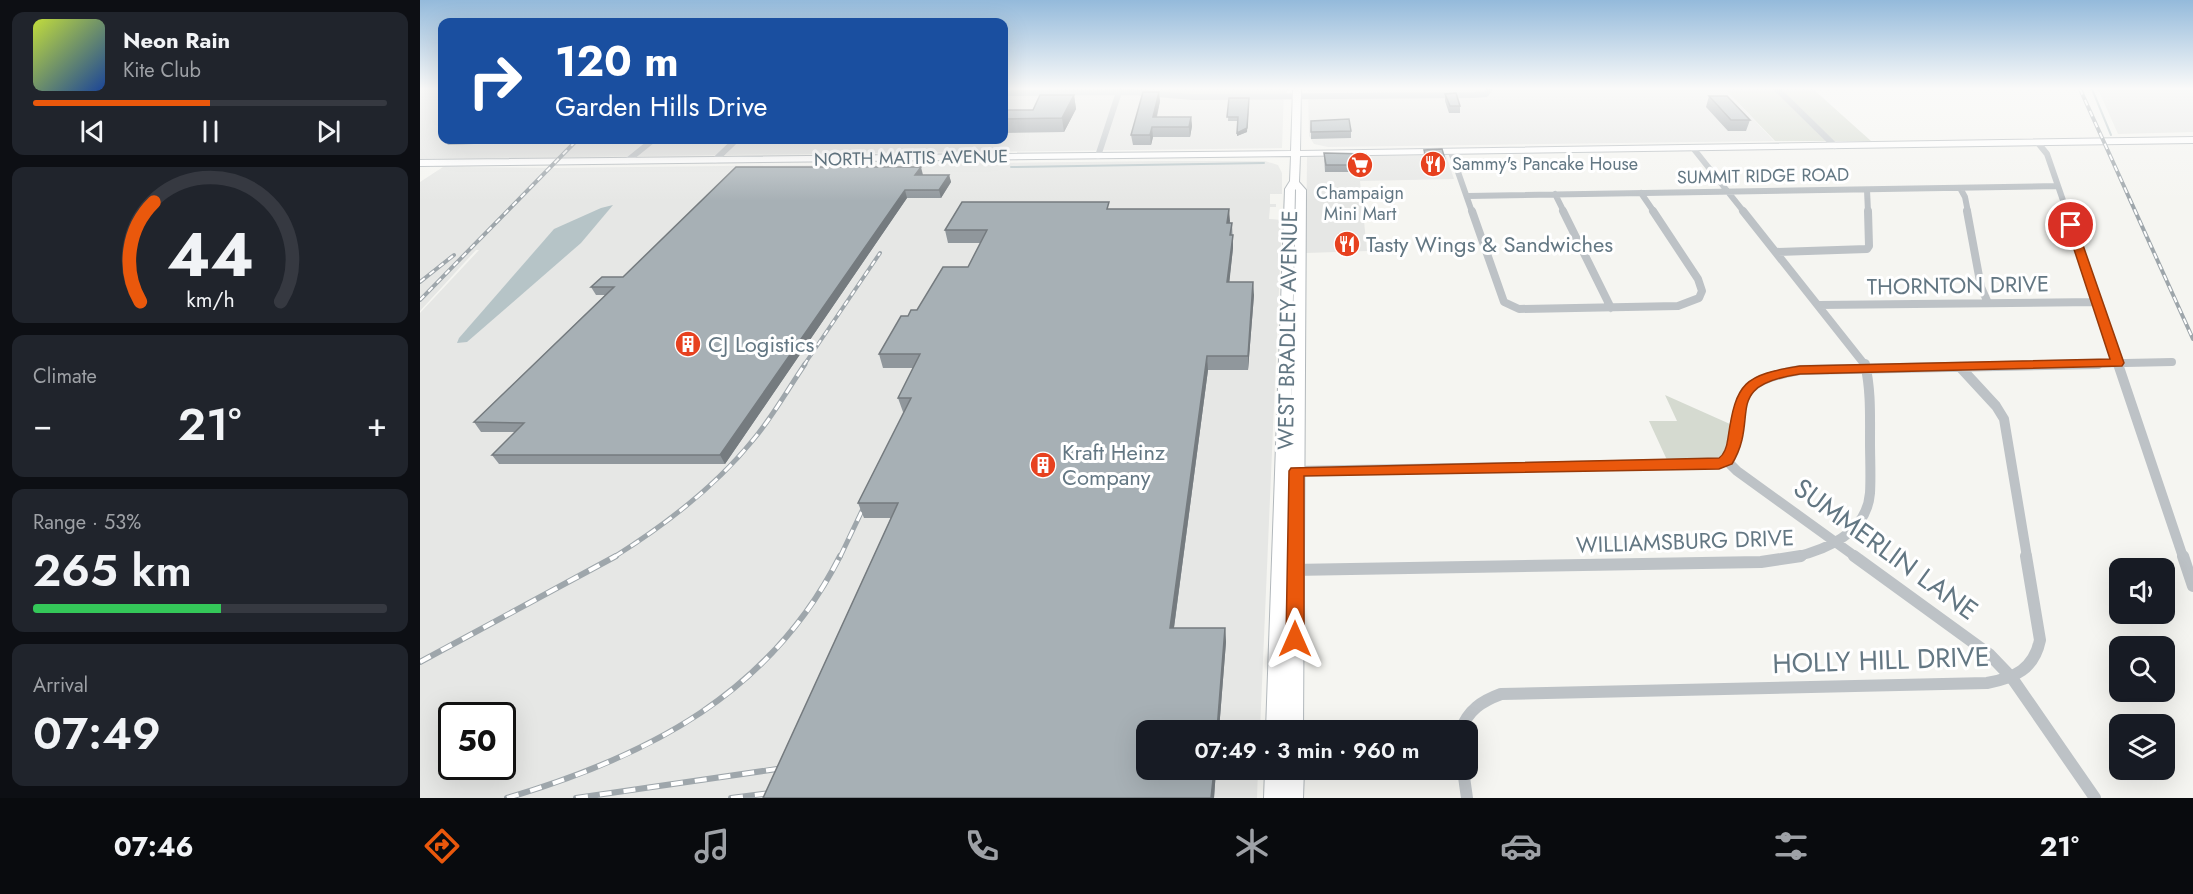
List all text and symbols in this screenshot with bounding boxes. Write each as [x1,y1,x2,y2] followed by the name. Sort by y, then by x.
[123,24,230,56] text: Neon Rain
[555,31,679,92] text: 120 m
[456,42,534,120] icon: right
[123,56,201,85] text: Kite Club
[555,87,768,126] text: Garden Hills Drive
[76,115,109,148] icon: previous
[194,115,227,148] icon: pause
[312,115,345,148] icon: next
[814,143,1008,173] street label: NORTH MATTIS AVENUE
[1418,149,1448,179] restaurant icon: Sammy's Pancake House
[1345,150,1375,180] supermarket icon: Champaign Mini Mart
[1452,151,1638,177] place label: Sammy's Pancake House
[1677,161,1849,191] street label: SUMMIT RIDGE ROAD
[1316,180,1404,227] place label: Champaign Mini Mart
[2045,199,2096,250] pin
[2054,208,2087,241] icon: arrive
[166,209,254,299] text: 44
[1269,210,1305,450] street label: WEST BRADLEY AVENUE
[1366,228,1613,260] place label: Tasty Wings & Sandwiches
[1332,229,1362,259] restaurant icon: Tasty Wings & Sandwiches
[1867,267,2049,303] street label: THORNTON DRIVE
[186,284,234,315] text: km/h
[708,328,815,360] place label: CJ Logistics
[673,329,703,359] building icon: CJ Logistics
[33,362,97,391] text: Climate
[178,392,241,457] text: 21°
[33,401,52,448] text: −
[367,401,387,448] text: +
[1062,436,1165,493] place label: Kraft Heinz Company
[1028,450,1058,480] building icon: Kraft Heinz Company
[1786,469,1986,629] street label: SUMMERLIN LANE
[33,508,141,537] text: Range · 53%
[1575,521,1795,561] street label: WILLIAMSBURG DRIVE
[33,538,192,603] text: 265 km
[2109,558,2175,780] map controls
[2109,558,2175,624] button: sound
[1263,607,1327,671] position arrow
[2109,636,2175,702] button: search
[1772,637,1990,683] street label: HOLLY HILL DRIVE
[33,671,88,700] text: Arrival
[33,701,161,766] text: 07:49
[438,702,516,780] speed limit sign: 50
[2109,714,2175,780] button: layers
[1194,734,1420,766] text: 07:49 · 3 min · 960 m
[421,825,463,867] icon: directions
[691,825,733,867] icon: music
[961,825,1003,867] icon: phone
[1231,825,1273,867] icon: climate
[1500,825,1542,867] icon: car
[1770,825,1812,867] icon: filters
[114,827,194,866] text: 07:46
[2040,827,2079,866] text: 21°

